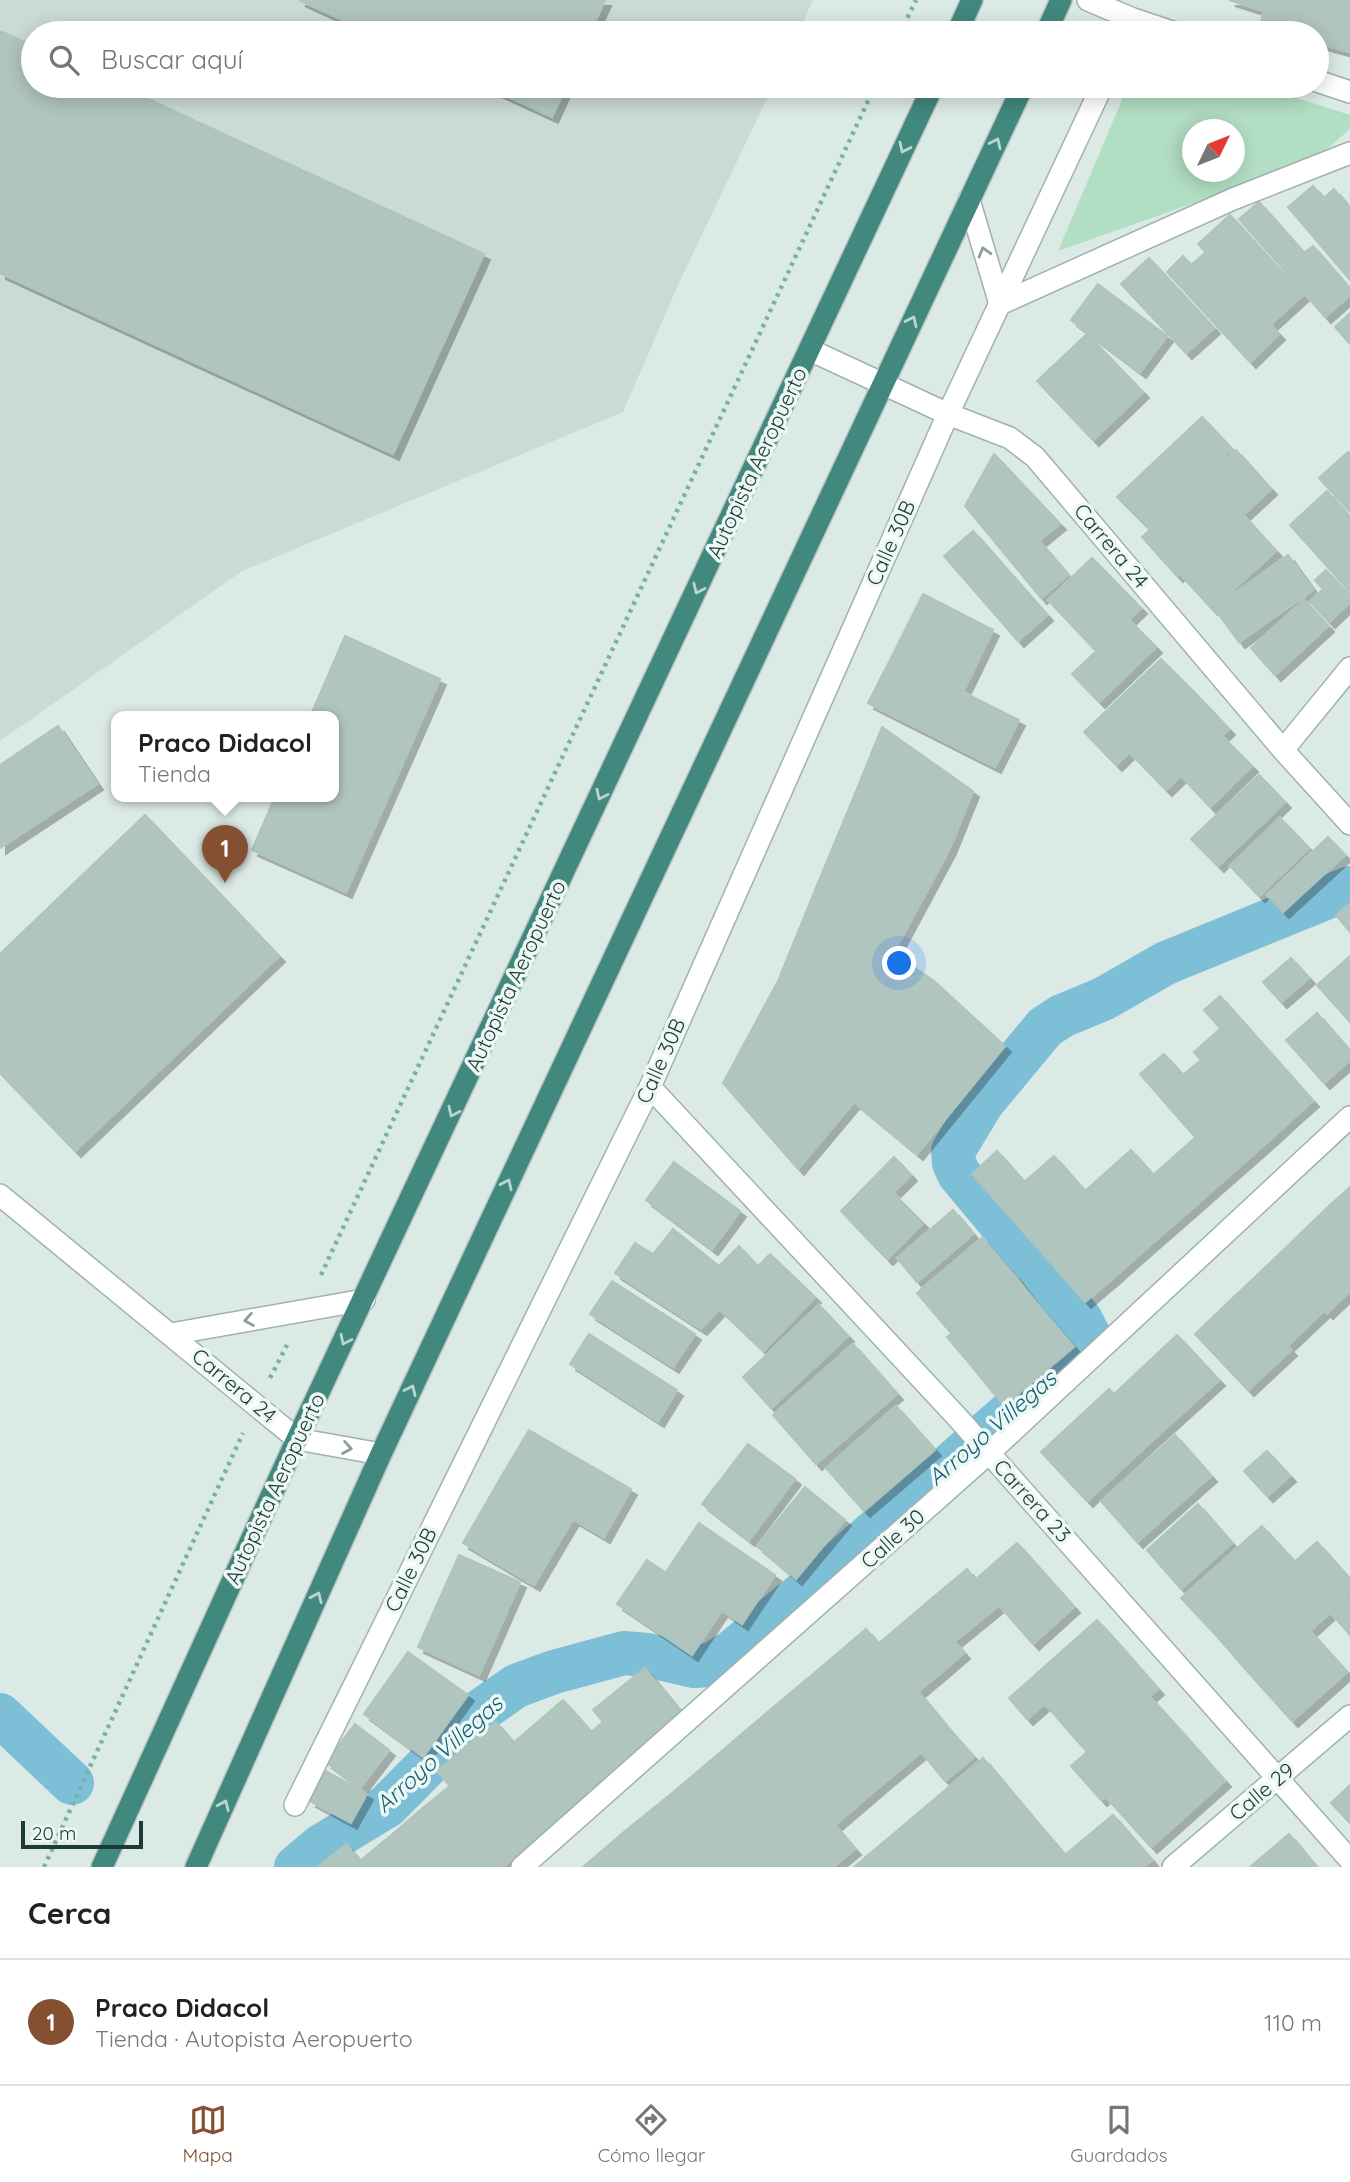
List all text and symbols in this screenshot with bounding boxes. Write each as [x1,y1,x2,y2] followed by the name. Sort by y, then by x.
[21,21,1329,98] search box
[45,41,83,79] icon: search
[101,43,243,76] text: Buscar aquí
[1182,119,1245,182] north arrow
[988,138,1002,150] one-way arrow
[898,141,912,153] one-way arrow
[978,246,993,258] one-way arrow
[904,316,918,328] one-way arrow
[700,363,812,562] street label: Autopista Aeropuerto
[860,496,920,589] street label: Calle 30B
[1069,498,1155,593] street label: Carrera 24
[692,582,706,594] one-way arrow
[111,711,339,802] popup
[138,726,312,759] text: Praco Didacol
[138,759,211,788] text: Tienda
[596,788,610,800] one-way arrow
[202,825,248,883] pin: 1
[459,876,571,1075] street label: Autopista Aeropuerto
[882,946,916,980] your location
[630,1014,690,1107] street label: Calle 30B
[447,1105,461,1117] one-way arrow
[499,1179,513,1191] one-way arrow
[243,1312,255,1327] one-way arrow
[339,1333,353,1345] one-way arrow
[187,1342,282,1428] street label: Carrera 24
[921,1362,1064,1492] water label: Arroyo Villegas
[403,1385,417,1397] one-way arrow
[218,1389,330,1588] street label: Autopista Aeropuerto
[341,1439,353,1454] one-way arrow
[989,1453,1077,1547] street label: Carrera 23
[855,1503,930,1574] street label: Calle 30
[379,1523,442,1616] street label: Calle 30B
[309,1592,323,1604] one-way arrow
[369,1687,510,1818] water label: Arroyo Villegas
[1224,1757,1299,1826] street label: Calle 29
[216,1800,230,1812] one-way arrow
[21,1818,144,1850] scale bar
[32,1821,76,1845] text: 20 m
[28,1894,111,1932] text: Cerca
[95,1991,269,2024] text: Praco Didacol
[47,2008,55,2037] text: 1
[1264,2008,1322,2037] text: 110 m
[95,2024,413,2053] text: Tienda · Autopista Aeropuerto
[182,2101,233,2167] tab: Mapa
[598,2101,705,2167] tab: Cómo llegar
[1070,2101,1168,2167] tab: Guardados

